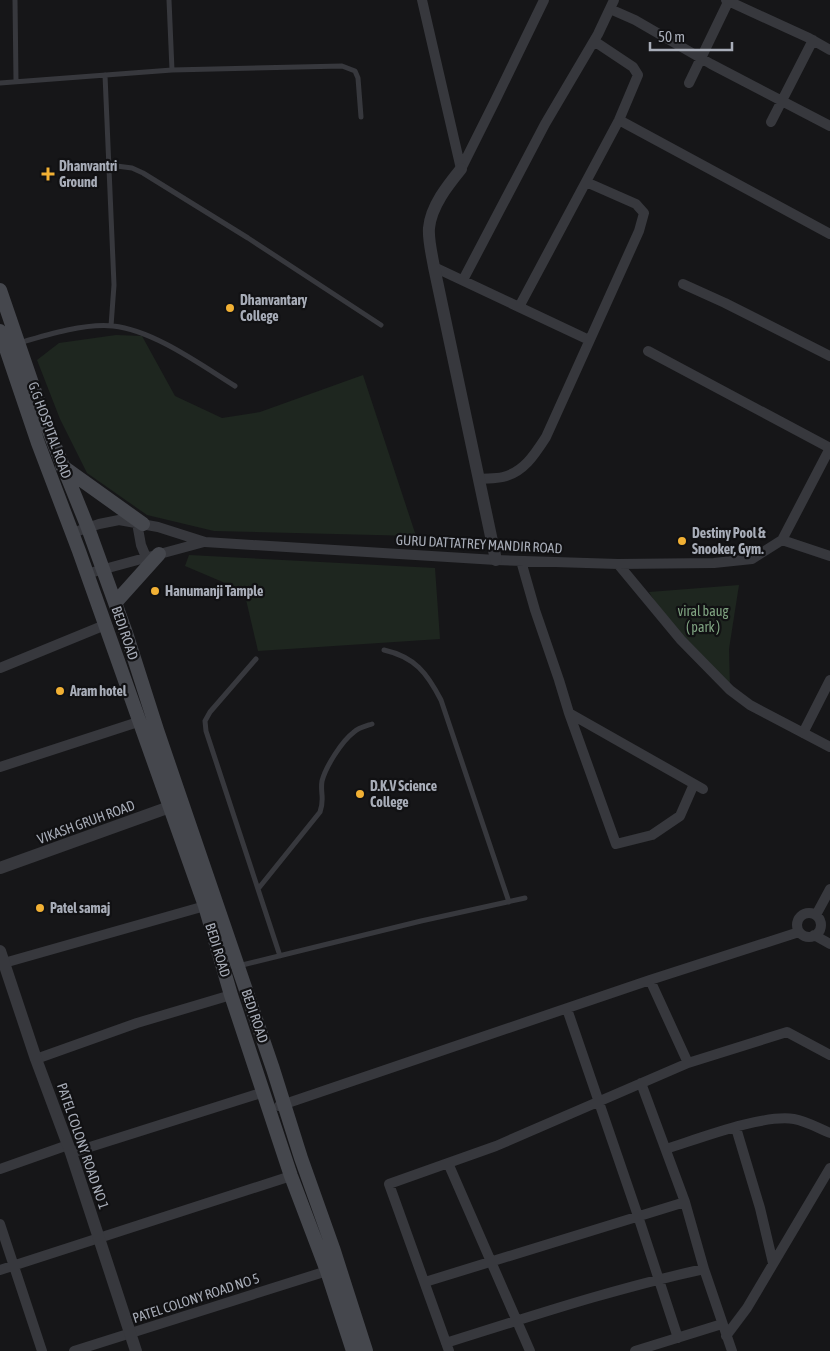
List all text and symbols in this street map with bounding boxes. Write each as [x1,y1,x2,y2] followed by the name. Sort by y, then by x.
[650,20,732,52] scale bar
[658,28,685,45] text: 50 m
[59,158,117,190] place label: Dhanvantri Ground
[41,167,55,181] marker: Dhanvantri Ground
[240,292,308,324] place label: Dhanvantary College
[224,302,236,314] marker: Dhanvantary College
[25,380,75,481] street label: G.G HOSPITAL ROAD
[692,525,766,557] place label: Destiny Pool & Snooker, Gym.
[395,532,563,556] street label: GURU DATTATREY MANDIR ROAD
[676,535,688,547] marker: Destiny Pool & Snooker, Gym.
[165,583,263,599] place label: Hanumanji Tample
[149,585,161,597] marker: Hanumanji Tample
[678,603,728,635] park label: viral baug ( park )
[108,604,142,662] street label: BEDI ROAD
[69,683,127,699] place label: Aram hotel
[54,685,66,697] marker: Aram hotel
[370,778,437,810] place label: D.K.V Science College
[354,788,366,800] marker: D.K.V Science College
[35,797,137,847] street label: VIKASH GRUH ROAD
[50,900,110,916] place label: Patel samaj
[34,902,46,914] marker: Patel samaj
[202,921,234,979] street label: BEDI ROAD
[238,987,272,1045] street label: BEDI ROAD
[54,1081,112,1211] street label: PATEL COLONY ROAD NO 1
[130,1270,262,1326] street label: PATEL COLONY ROAD NO 5

